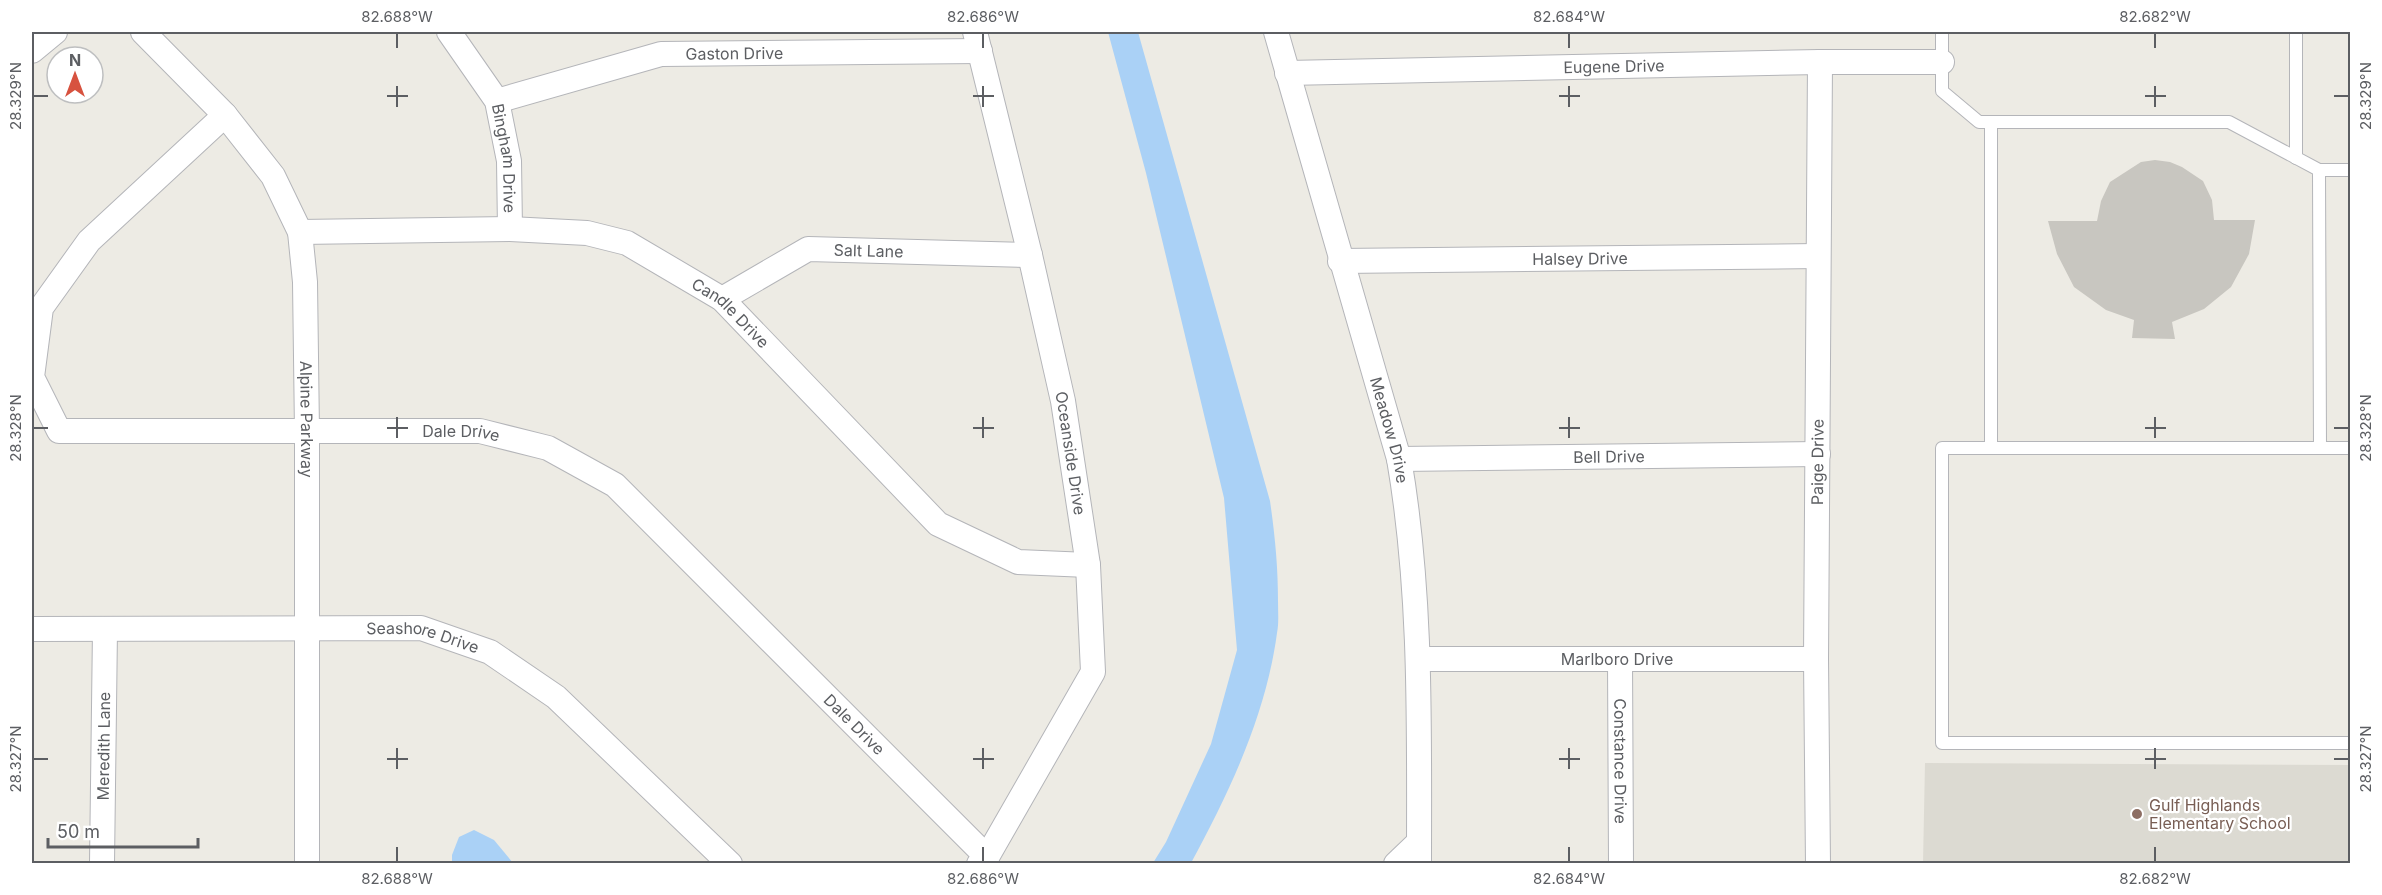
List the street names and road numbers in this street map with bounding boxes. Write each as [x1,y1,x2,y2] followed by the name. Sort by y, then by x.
[685,43,783,64] street label: Gaston Drive
[1563,55,1665,77] street label: Eugene Drive
[488,102,520,213] street label: Bingham Drive
[833,240,904,262] street label: Salt Lane
[1532,248,1628,269] street label: Halsey Drive
[688,273,774,352] street label: Candle Drive
[296,361,317,478] street label: Alpine Parkway
[1366,375,1413,485] street label: Meadow Drive
[1051,389,1090,516] street label: Oceanside Drive
[1807,419,1828,505] street label: Paige Drive
[422,421,502,446] street label: Dale Drive
[1573,446,1645,467] street label: Bell Drive
[366,618,482,657] street label: Seashore Drive
[1561,649,1673,669] street label: Marlboro Drive
[820,690,889,759] street label: Dale Drive
[93,692,114,800] street label: Meredith Lane
[1610,698,1631,824] street label: Constance Drive

